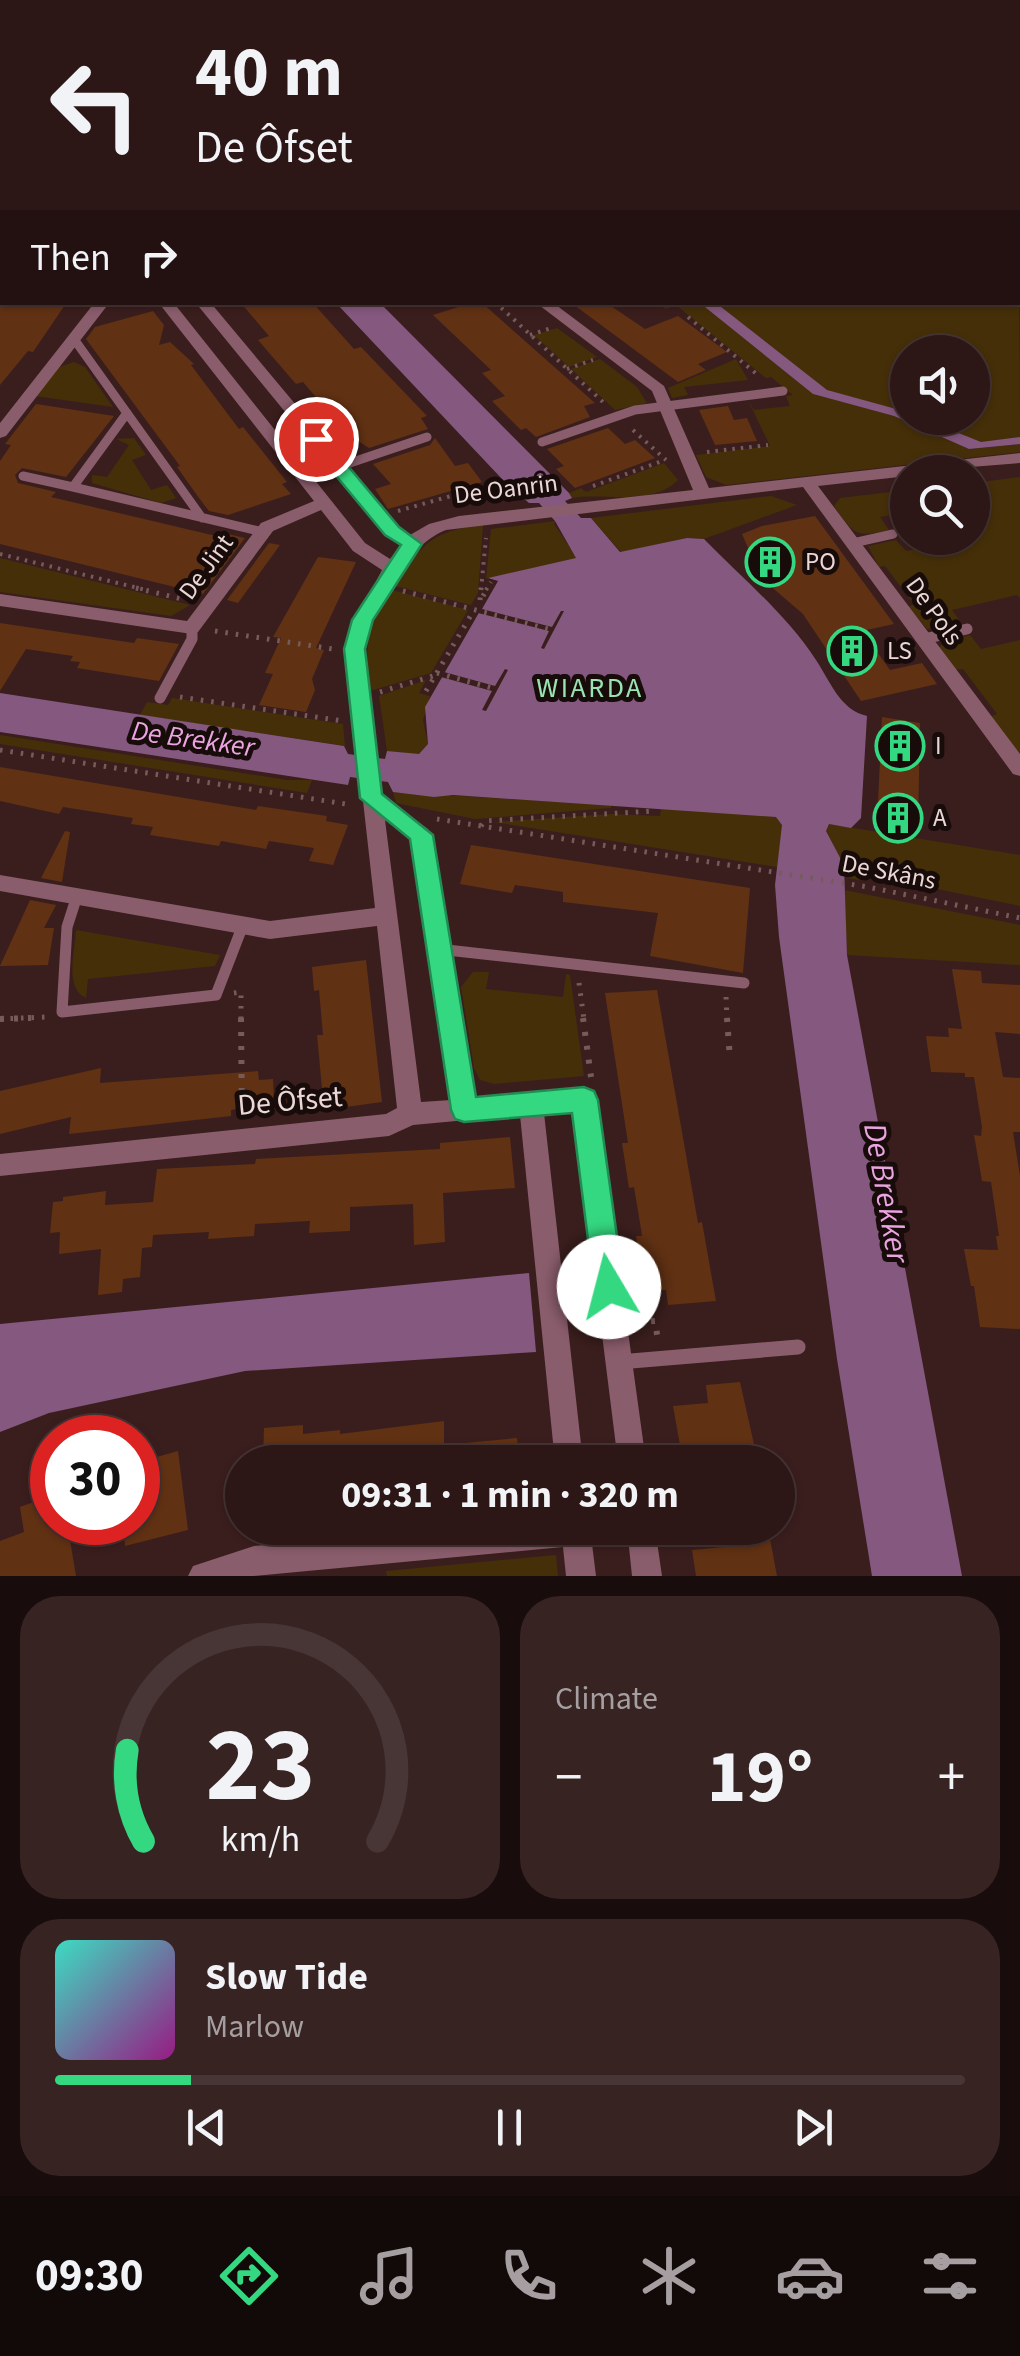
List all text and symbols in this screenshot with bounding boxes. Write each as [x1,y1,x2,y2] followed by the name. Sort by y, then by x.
[195,23,343,123] text: 40 m
[30,40,160,170] icon: left
[195,116,353,180] text: De Ôfset
[131,230,186,285] icon: right
[30,231,111,285] text: Then
[890,335,990,555] map controls
[890,335,990,435] button: sound
[274,397,359,482] pin
[289,412,344,467] icon: arrive
[890,455,990,555] button: search
[452,465,560,513] street label: De Oanrin
[170,526,242,607] street label: De Jint
[744,536,796,588] building icon: PO
[805,544,836,580] place label: PO
[897,569,971,653] street label: De Pols
[826,625,878,677] building icon: LS
[887,633,912,669] place label: LS
[536,668,644,708] district label: WIARDA
[129,711,258,768] water label: De Brekker
[874,720,926,772] building icon: I
[935,728,942,764] place label: I
[872,792,924,844] building icon: A
[933,800,947,836] place label: A
[839,845,939,899] street label: De Skâns
[236,1075,344,1127] street label: De Ôfset
[851,1119,921,1269] water label: De Brekker
[557,1235,661,1339] position arrow
[30,1415,160,1545] speed limit sign: 30
[341,1468,679,1522] text: 09:31 · 1 min · 320 m
[555,1676,658,1722] text: Climate
[205,1693,315,1841] text: 23
[707,1724,813,1831] text: 19°
[555,1739,582,1817] text: −
[938,1739,965,1817] text: +
[220,1814,300,1865] text: km/h
[205,1950,368,2004] text: Slow Tide
[205,2004,304,2050] text: Marlow
[179,2100,234,2155] icon: previous
[482,2100,537,2155] icon: pause
[786,2100,841,2155] icon: next
[214,2241,284,2311] icon: directions
[354,2241,424,2311] icon: music
[494,2241,564,2311] icon: phone
[634,2241,704,2311] icon: climate
[775,2241,845,2311] icon: car
[915,2241,985,2311] icon: filters
[35,2244,144,2308] text: 09:30

